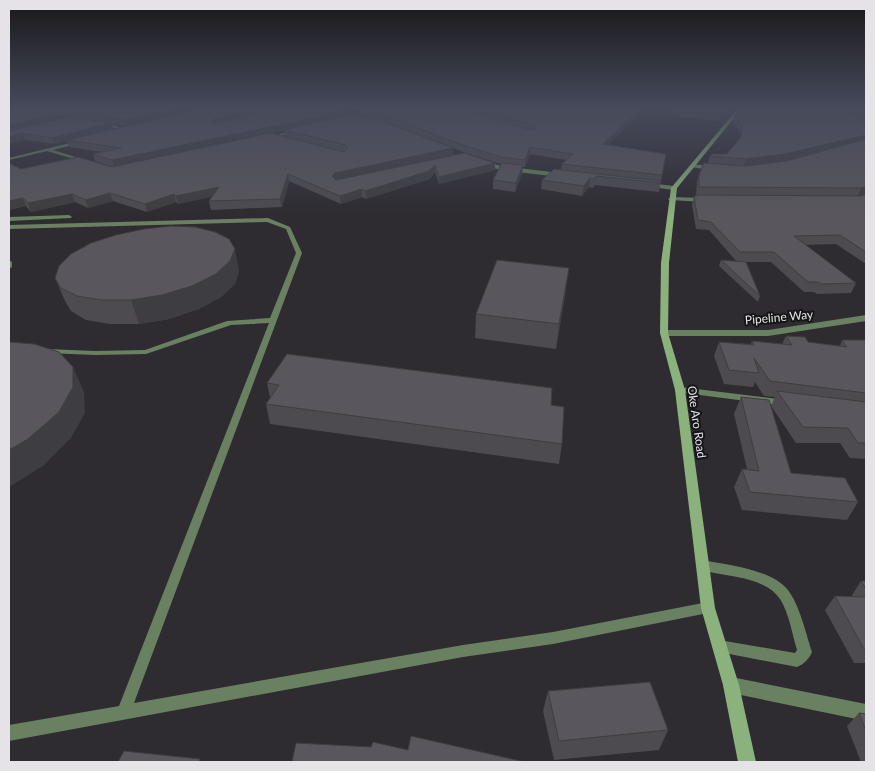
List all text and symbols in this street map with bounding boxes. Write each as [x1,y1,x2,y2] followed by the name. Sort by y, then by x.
[744,306,815,327] street label: Pipeline Way
[684,385,710,459] street label: Oke Aro Road

